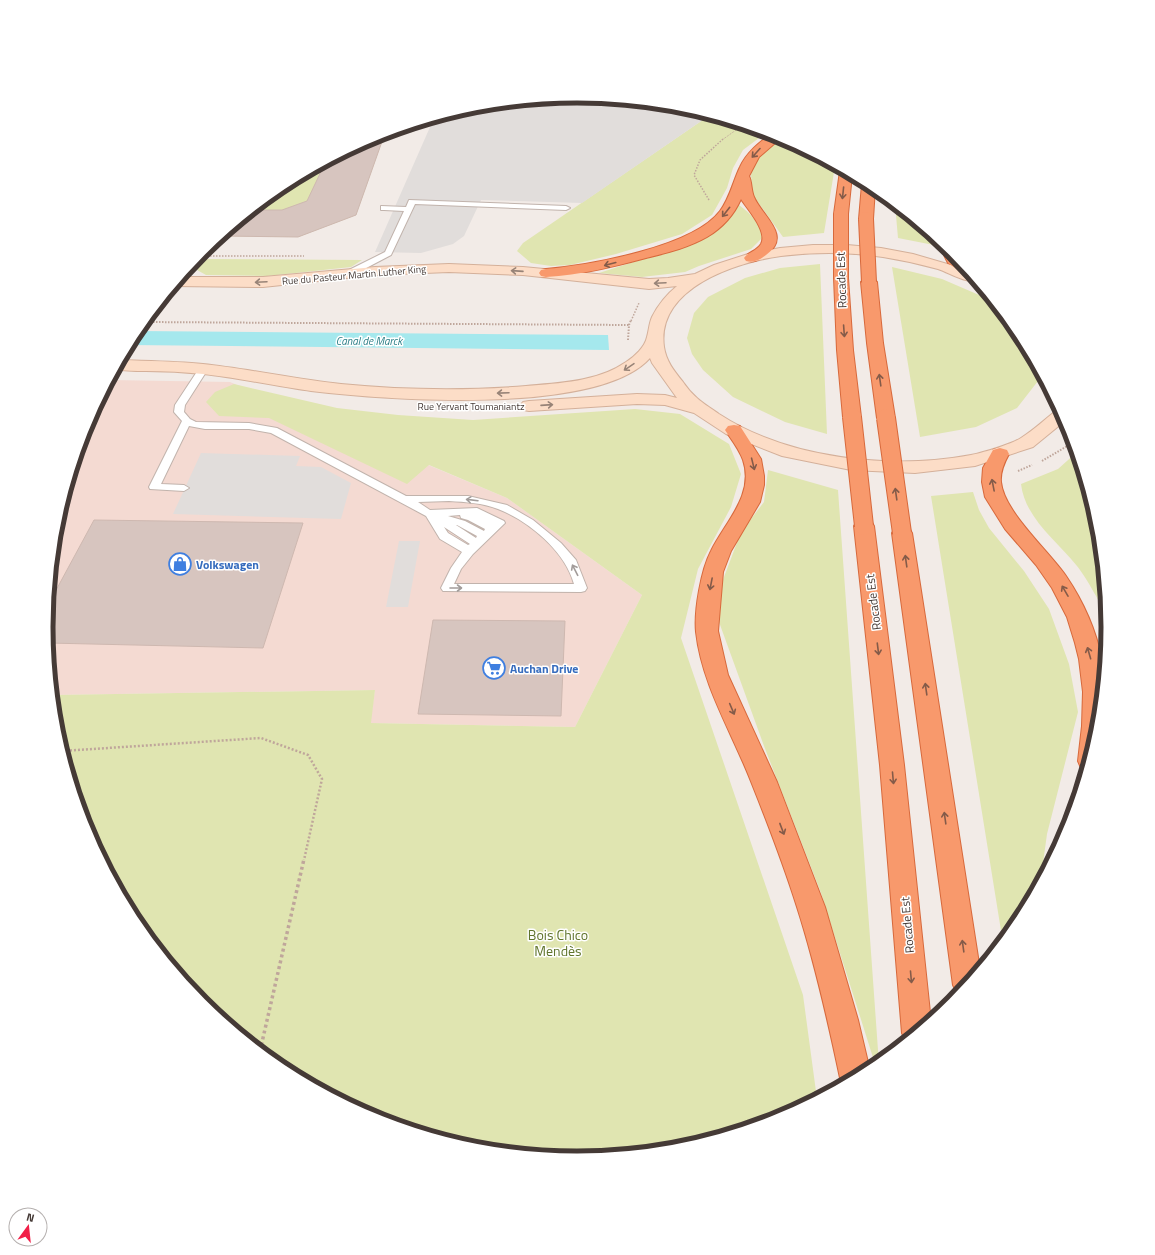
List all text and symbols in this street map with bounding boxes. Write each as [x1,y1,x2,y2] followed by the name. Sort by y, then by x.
[751,148,760,158] one-way arrow
[839,186,847,199] one-way arrow
[722,207,731,218] one-way arrow
[830,251,851,308] street label: Rocade Est
[603,260,616,268] one-way arrow
[281,261,427,289] street label: Rue du Pasteur Martin Luther King
[511,267,524,274] one-way arrow
[255,278,268,285] one-way arrow
[654,280,667,287] one-way arrow
[840,324,847,337] one-way arrow
[336,333,403,349] water label: Canal de Marck
[624,363,635,371] one-way arrow
[876,373,884,386] one-way arrow
[497,390,510,397] one-way arrow
[418,399,525,414] street label: Rue Yervant Toumaniantz
[540,401,553,408] one-way arrow
[749,457,757,470] one-way arrow
[988,479,996,492] one-way arrow
[892,488,900,501] one-way arrow
[466,496,479,503] one-way arrow
[167,551,193,577] shop icon: Volkswagen
[196,555,259,574] place label: Volkswagen
[902,555,910,568] one-way arrow
[571,564,578,576] one-way arrow
[860,572,886,631] street label: Rocade Est
[707,577,715,590] one-way arrow
[449,584,462,592] one-way arrow
[1060,585,1068,597] one-way arrow
[875,642,882,655] one-way arrow
[1085,646,1092,659] one-way arrow
[481,655,507,681] supermarket icon: Auchan Drive
[510,659,579,678] place label: Auchan Drive
[922,683,930,696] one-way arrow
[729,703,736,715] one-way arrow
[890,771,897,784] one-way arrow
[941,812,949,825] one-way arrow
[779,823,786,835] one-way arrow
[895,895,919,954] street label: Rocade Est
[528,924,588,961] park label: Bois Chico Mendès
[959,940,967,953] one-way arrow
[908,970,915,983] one-way arrow
[8,1207,48,1247] north arrow
[25,1209,36,1226] text: N

